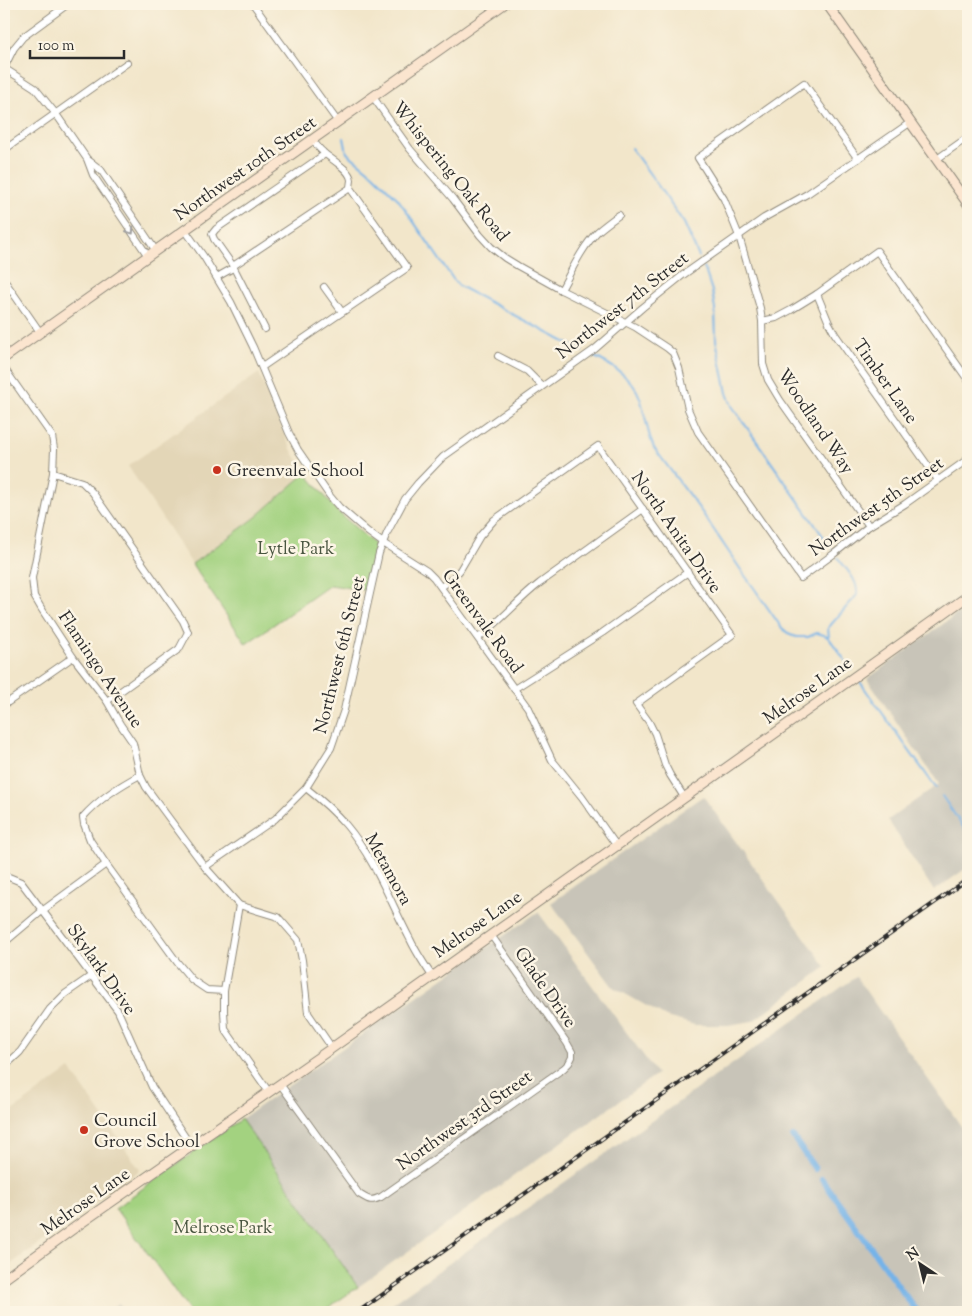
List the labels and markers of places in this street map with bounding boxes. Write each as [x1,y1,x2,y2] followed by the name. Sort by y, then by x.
[227,459,364,485] place label: Greenvale School
[211,464,223,476] marker: Greenvale School
[94,1109,200,1156] place label: Council Grove School
[78,1124,90,1136] marker: Council Grove School

